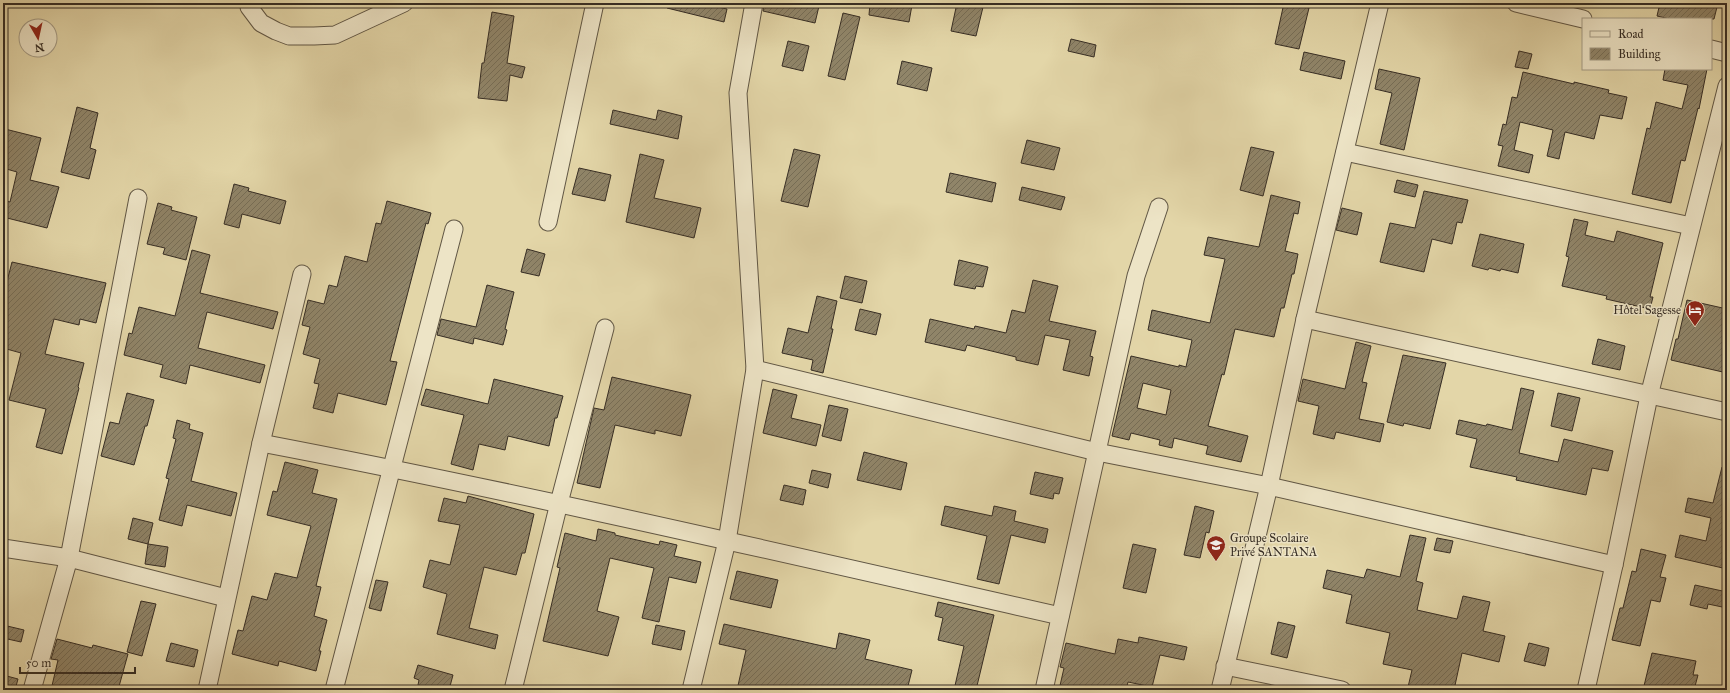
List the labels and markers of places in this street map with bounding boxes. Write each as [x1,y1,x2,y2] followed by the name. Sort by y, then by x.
[1684,299,1706,327] hotel icon: Hôtel Sagesse
[1613,303,1681,318] place label: Hôtel Sagesse
[1230,531,1317,559] place label: Groupe Scolaire Privé SANTANA
[1205,534,1227,562] school or university icon: Groupe Scolaire Privé SANTANA

